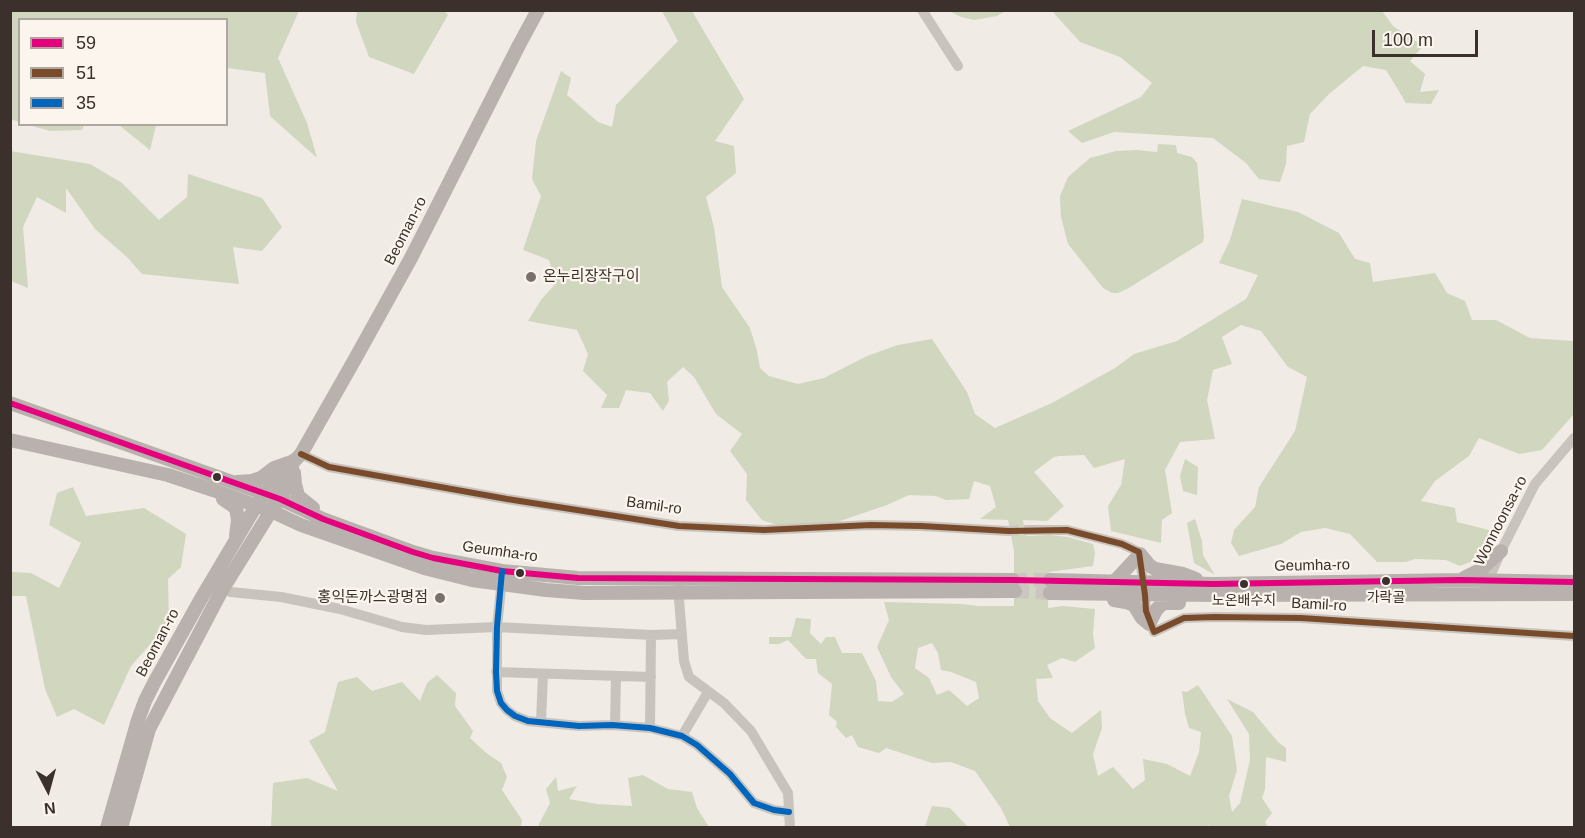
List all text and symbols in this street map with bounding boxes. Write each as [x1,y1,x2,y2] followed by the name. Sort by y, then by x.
[18,18,228,126] legend
[1375,18,1482,56] scale bar
[1383,30,1433,50] text: 100 m
[76,33,96,53] text: 59
[76,63,96,83] text: 51
[76,93,96,113] text: 35
[381,194,431,268] street label: Beoman-ro
[543,268,640,286] place label: 온누리장작구이
[524,270,538,284] marker: 온누리장작구이
[211,471,223,483] unlabelled marker
[1471,473,1531,569] street label: Wonnoonsa-ro
[625,493,683,519] street label: Bamil-ro
[461,538,539,566] street label: Geumha-ro
[1274,556,1350,576] street label: Geumha-ro
[514,567,526,579] unlabelled marker
[1380,575,1392,587] marker: 가락골
[1238,578,1250,590] marker: 노온배수지
[318,589,428,607] place label: 홍익돈까스광명점
[1367,590,1405,606] place label: 가락골
[433,591,447,605] marker: 홍익돈까스광명점
[1212,593,1276,609] place label: 노온배수지
[1291,595,1347,615] street label: Bamil-ro
[133,606,183,680] street label: Beoman-ro
[18,760,78,820] north arrow
[43,799,57,817] text: N

